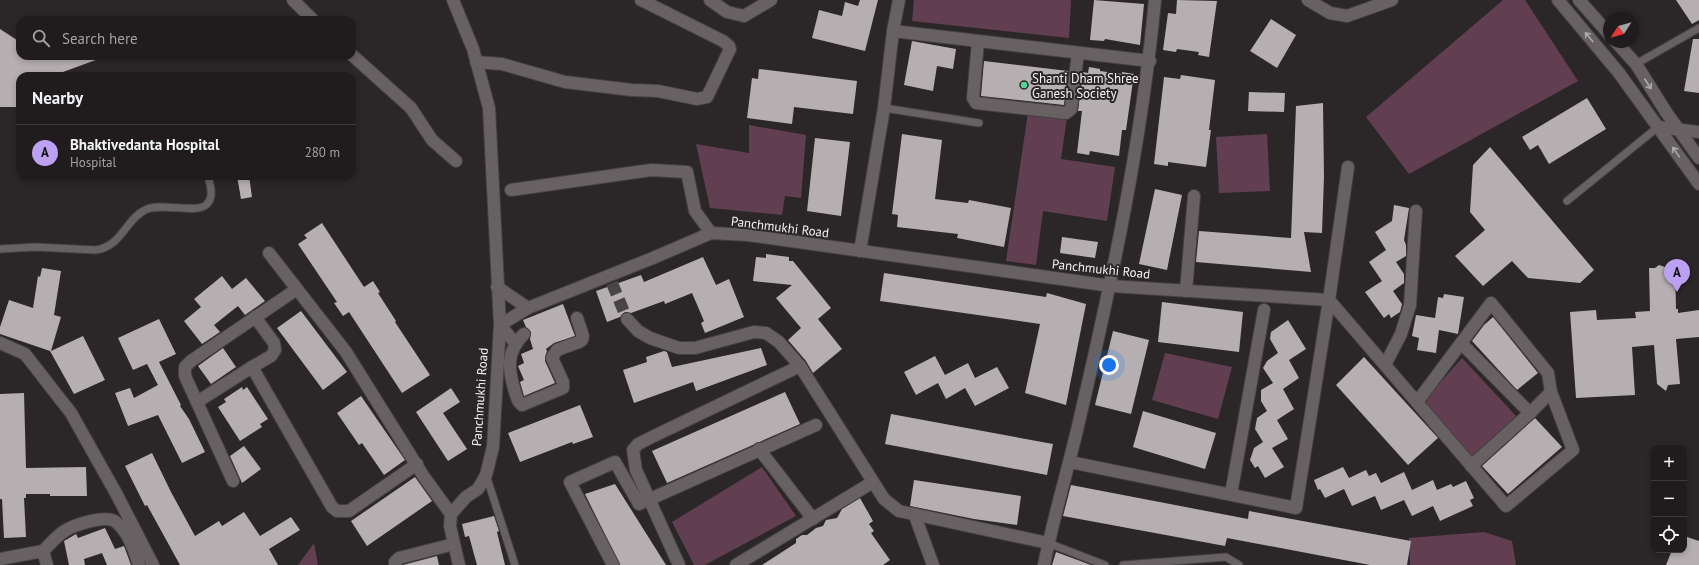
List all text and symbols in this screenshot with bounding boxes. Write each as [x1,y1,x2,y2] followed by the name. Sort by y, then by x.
[1603,12,1639,48] north arrow
[16,16,356,60] search box
[30,27,52,49] icon: search
[62,29,138,48] text: Search here
[1585,32,1594,43] one-way arrow
[1032,70,1139,102] place label: Shanti Dham Shree Ganesh Society
[1645,78,1653,90] one-way arrow
[1019,80,1029,90] marker: Shanti Dham Shree Ganesh Society
[32,87,83,109] text: Nearby
[70,135,219,154] text: Bhaktivedanta Hospital
[41,144,49,161] text: A
[305,144,340,161] text: 280 m
[1672,147,1680,158] one-way arrow
[70,154,116,171] text: Hospital
[730,213,830,241] street label: Panchmukhi Road
[1051,255,1151,283] street label: Panchmukhi Road
[1664,259,1690,292] pin: A
[468,347,492,447] street label: Panchmukhi Road
[1099,355,1119,375] your location
[1651,445,1687,553] map controls
[1651,445,1687,481] button: +
[1651,481,1687,517] button: −
[1651,517,1687,553] button: locate

